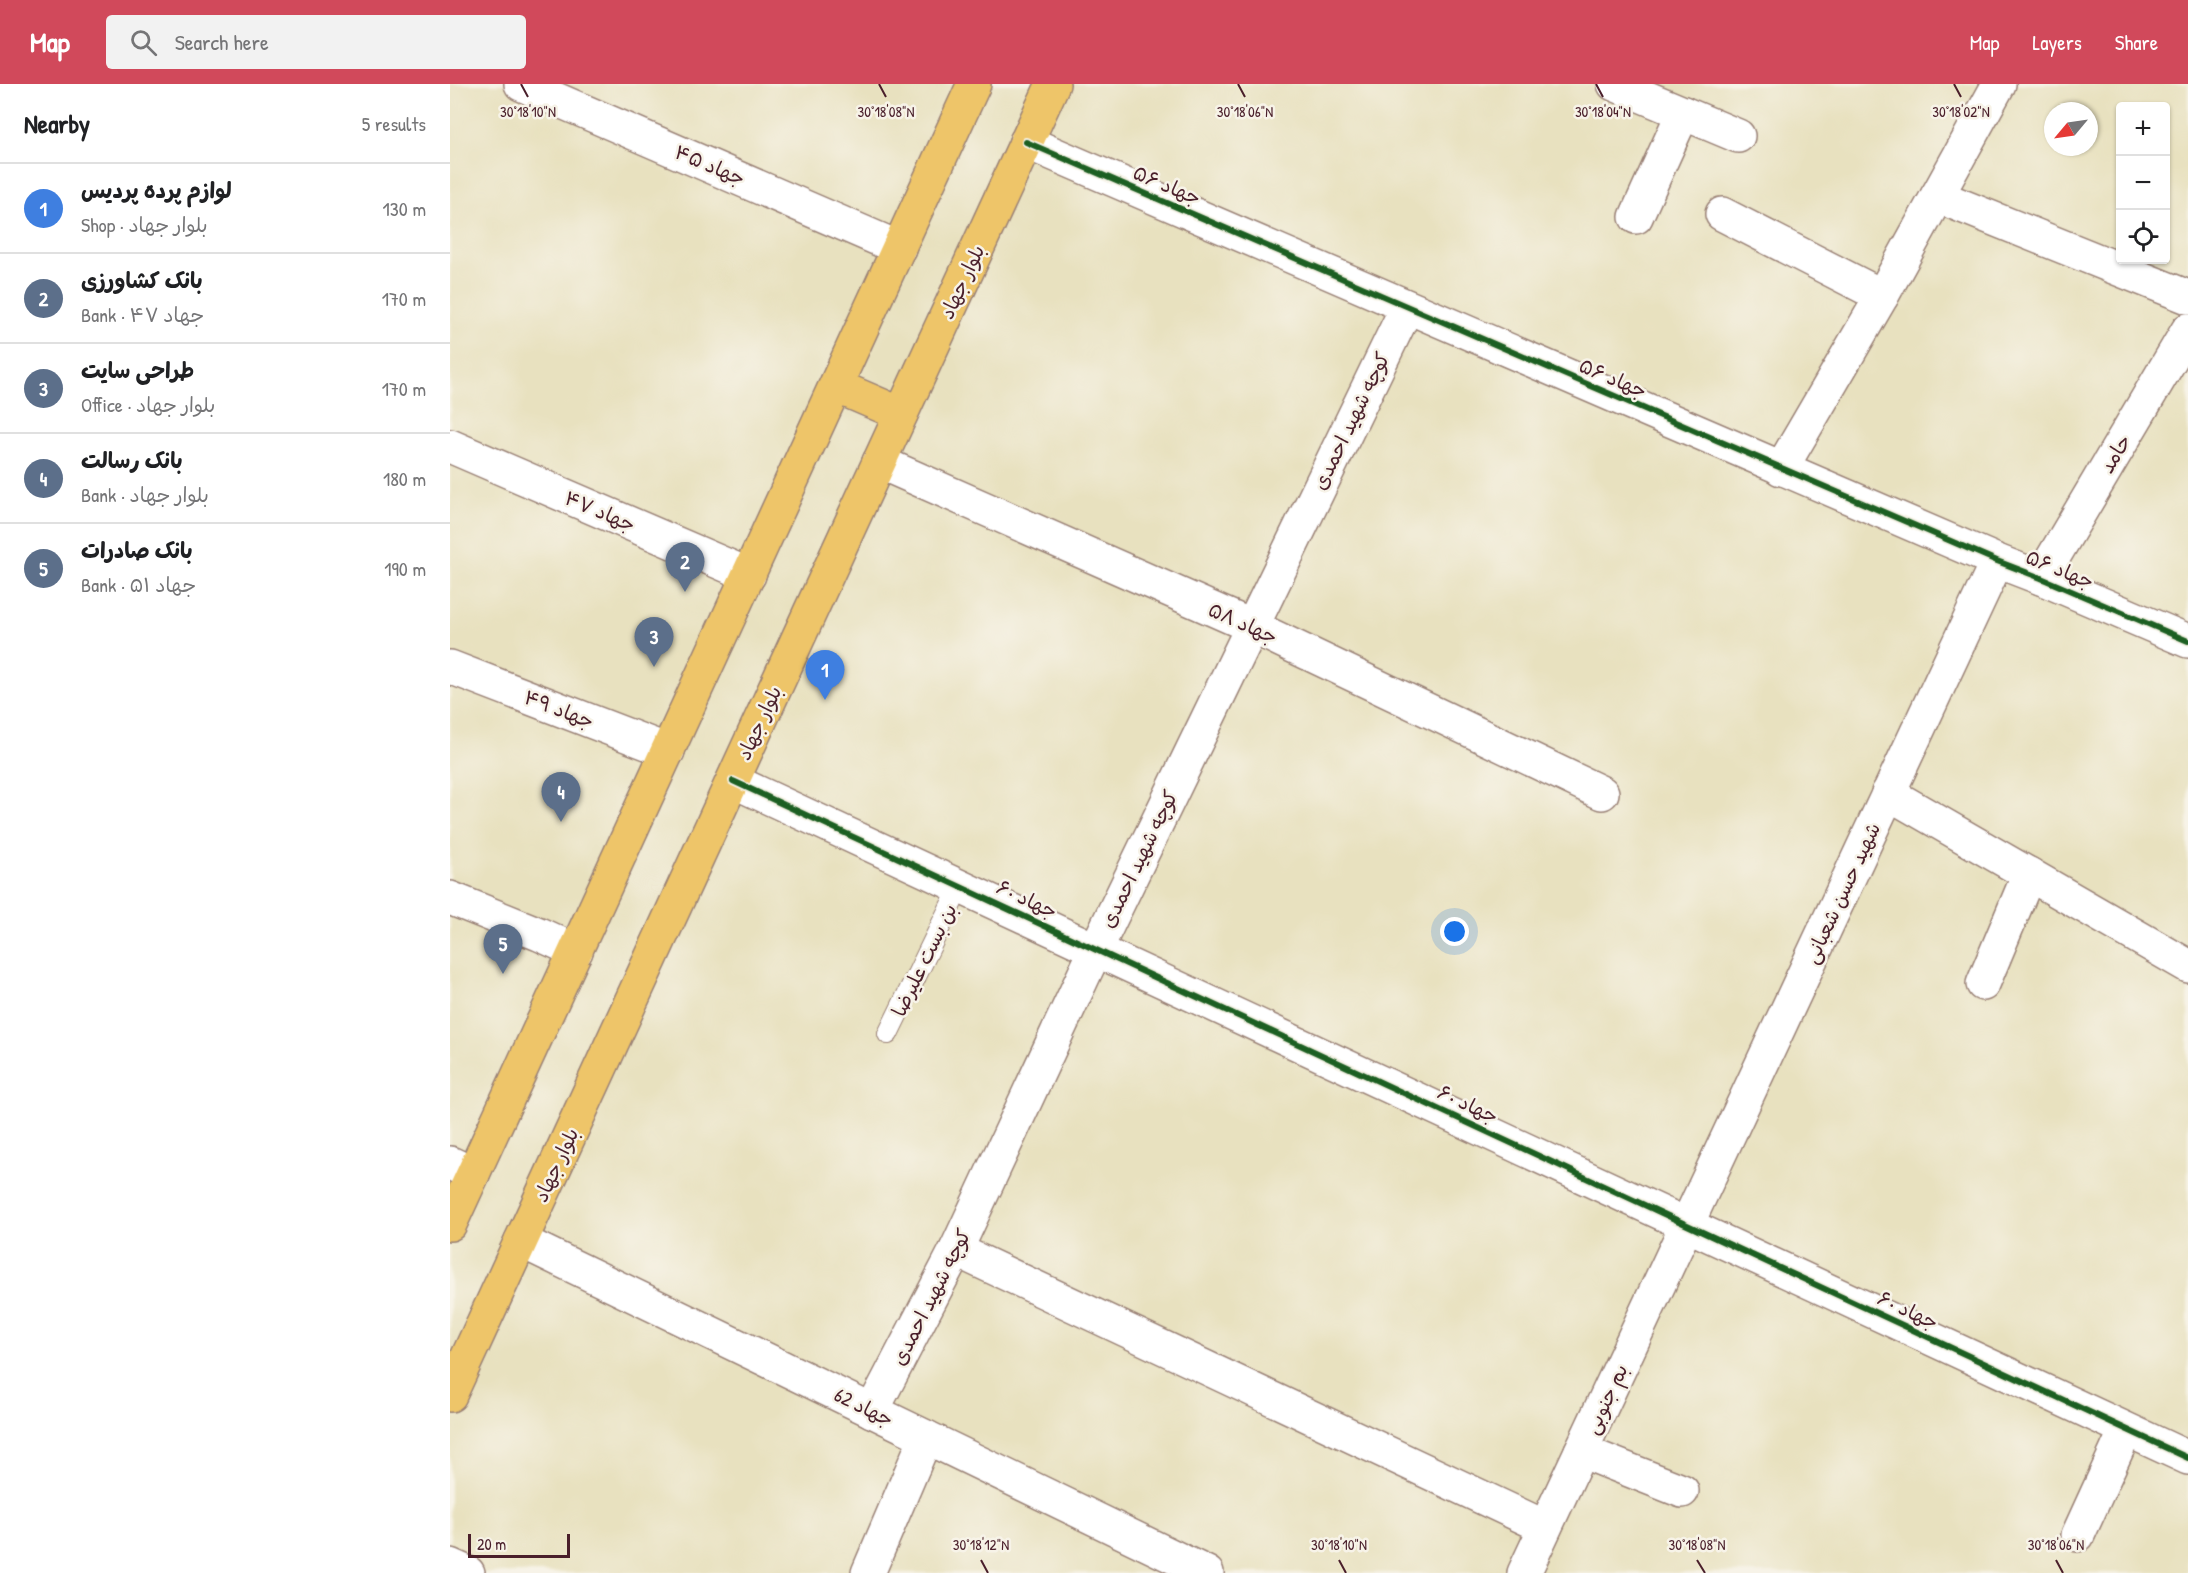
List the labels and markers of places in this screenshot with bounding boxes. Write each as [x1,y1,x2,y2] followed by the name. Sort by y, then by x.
[666,542,704,592] pin: 2
[634,618,674,667] pin: 3
[806,650,844,700] pin: 1
[542,772,580,822] pin: 4
[484,924,522,974] pin: 5

